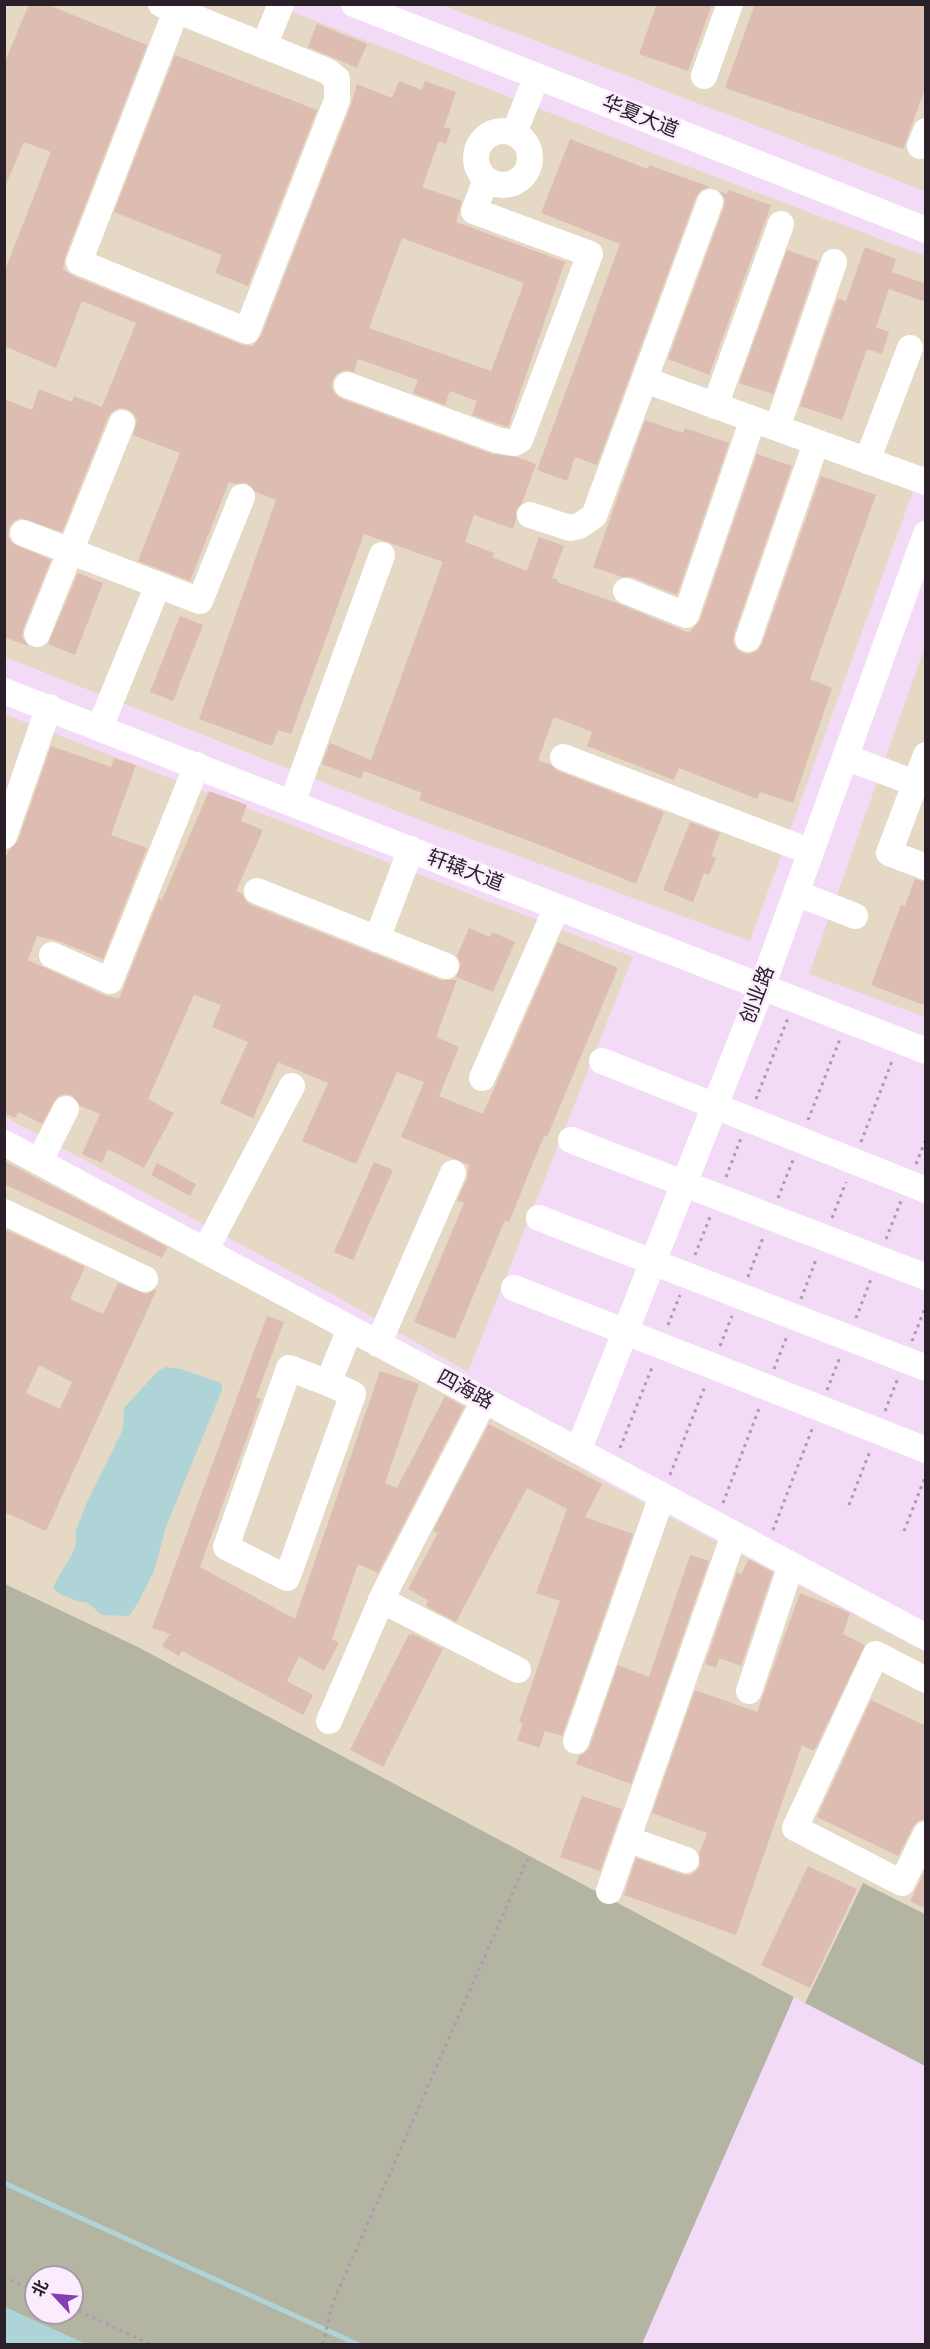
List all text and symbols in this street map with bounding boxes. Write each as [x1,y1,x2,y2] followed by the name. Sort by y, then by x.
[598,91,682,143] street label: 华夏大道
[423,845,507,897] street label: 轩辕大道
[736,963,780,1027] street label: 创业路
[433,1365,497,1415] street label: 四海路
[24,2265,84,2325] north arrow
[27,2276,52,2300] text: 北

